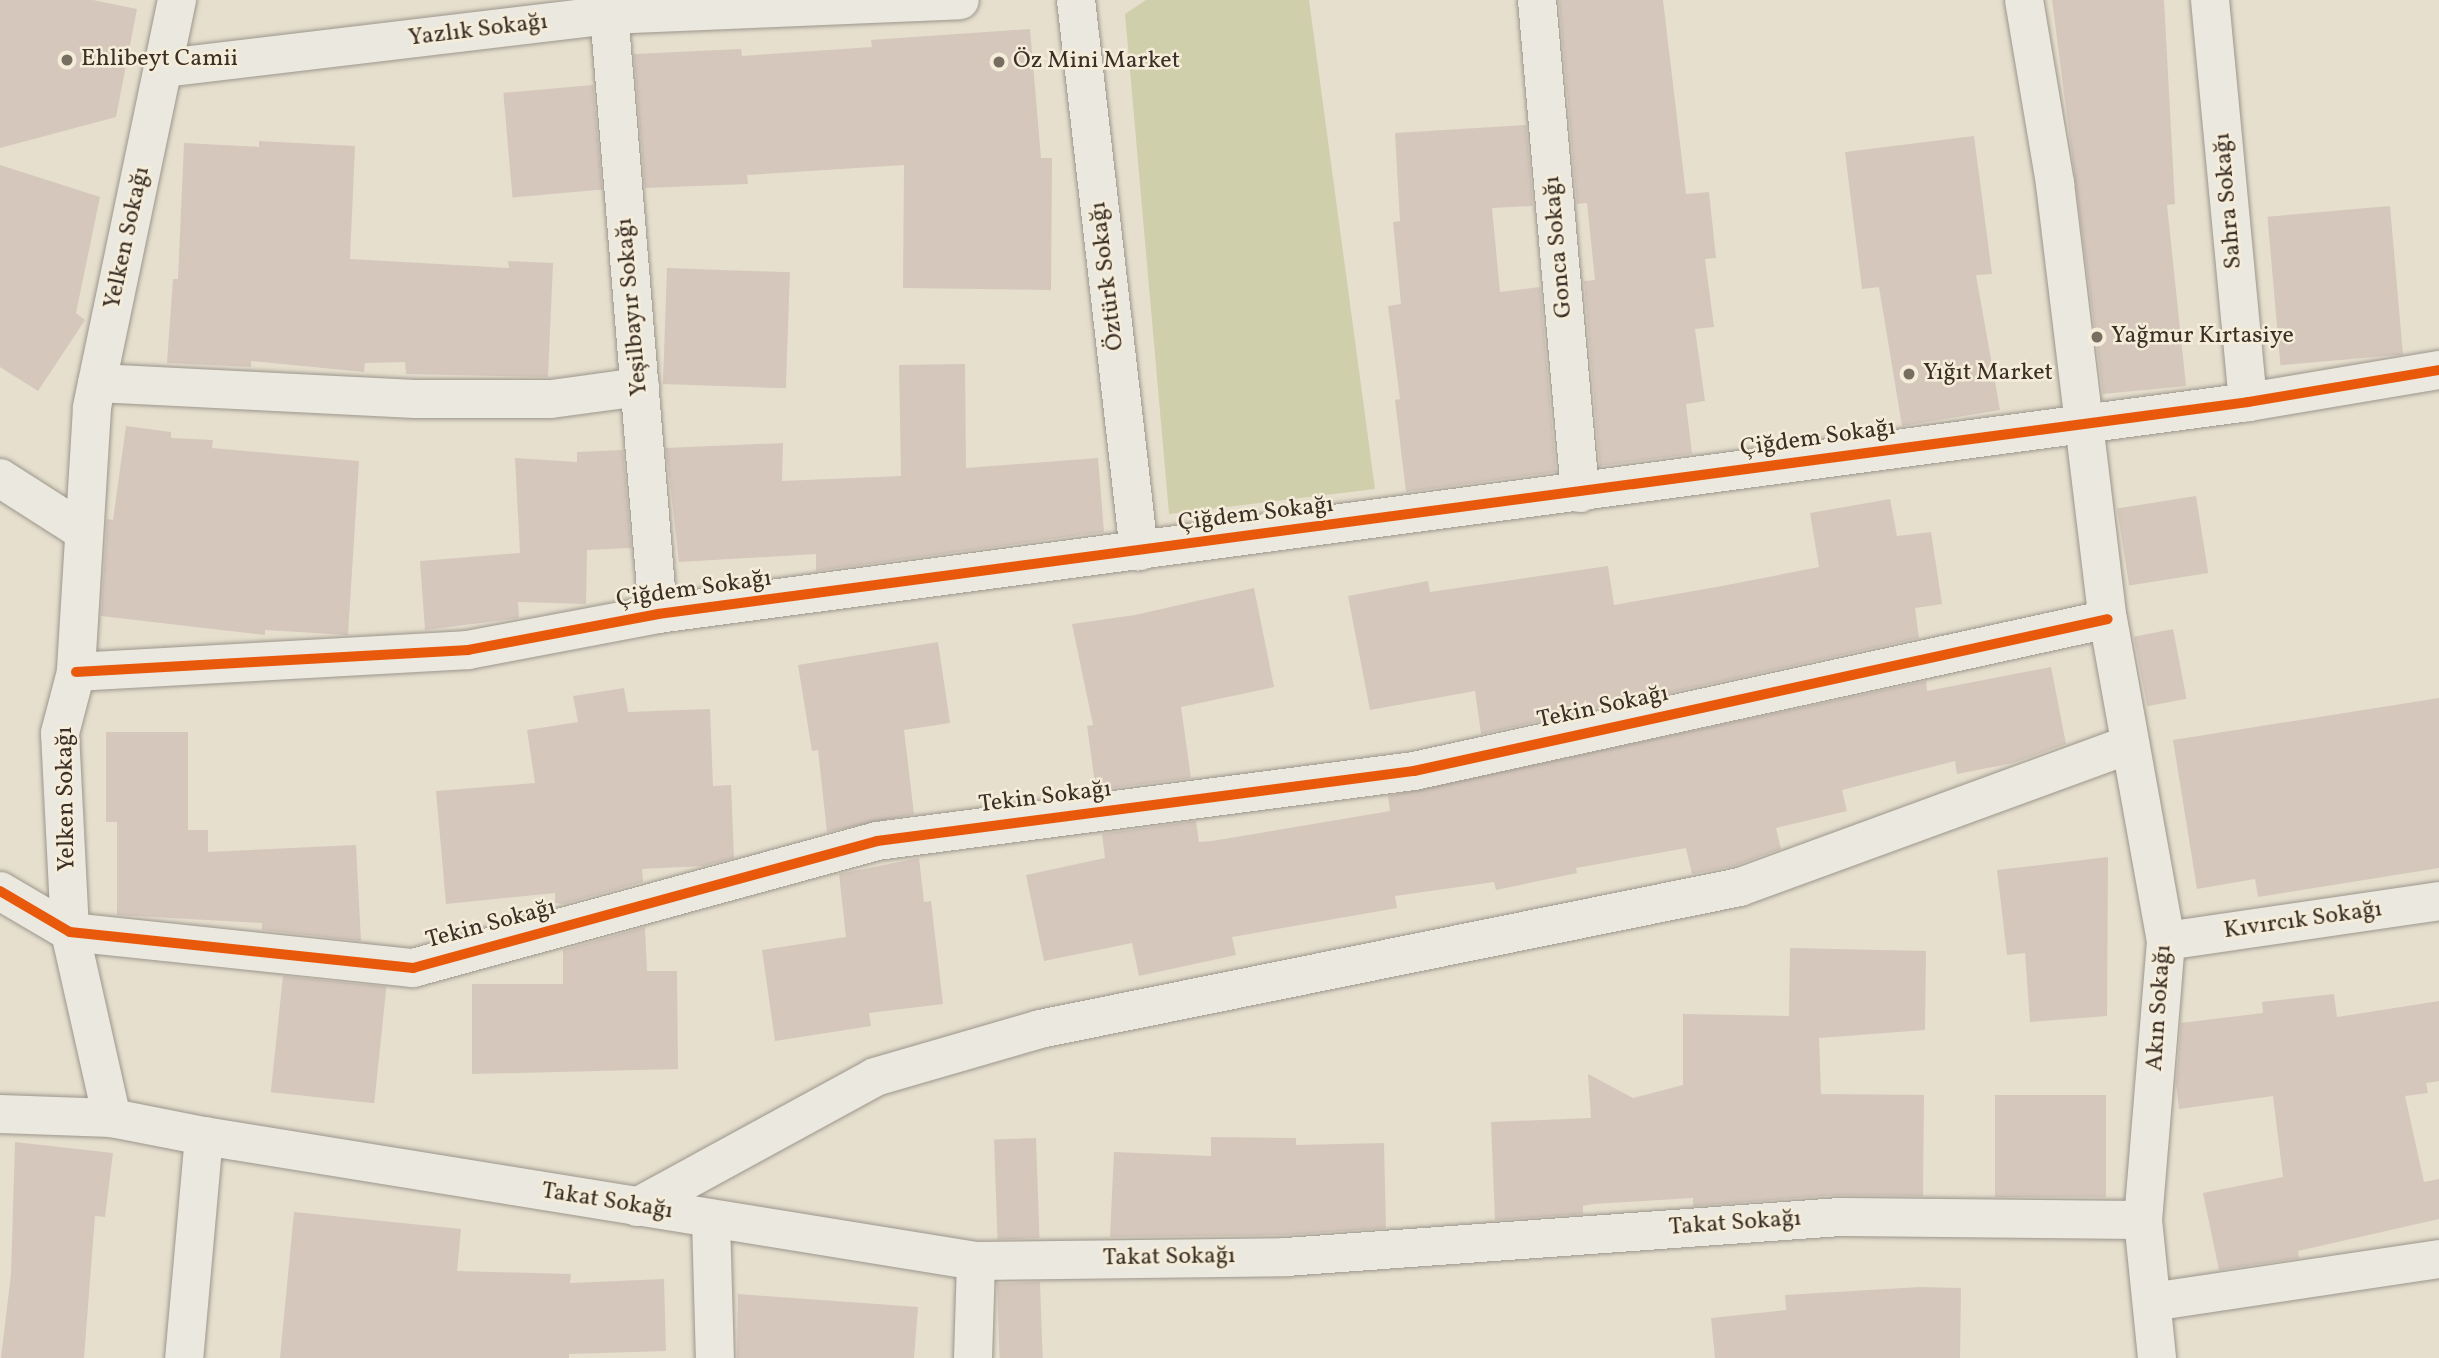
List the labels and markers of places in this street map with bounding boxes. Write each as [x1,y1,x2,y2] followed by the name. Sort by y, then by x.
[81,46,238,74] place label: Ehlibeyt Camii
[1013,48,1180,76] place label: Öz Mini Market
[59,52,75,68] marker: Ehlibeyt Camii
[991,54,1007,70] marker: Öz Mini Market
[2111,323,2294,351] place label: Yağmur Kırtasiye
[2089,329,2105,345] marker: Yağmur Kırtasiye
[1923,360,2053,388] place label: Yığıt Market
[1901,366,1917,382] marker: Yığıt Market

